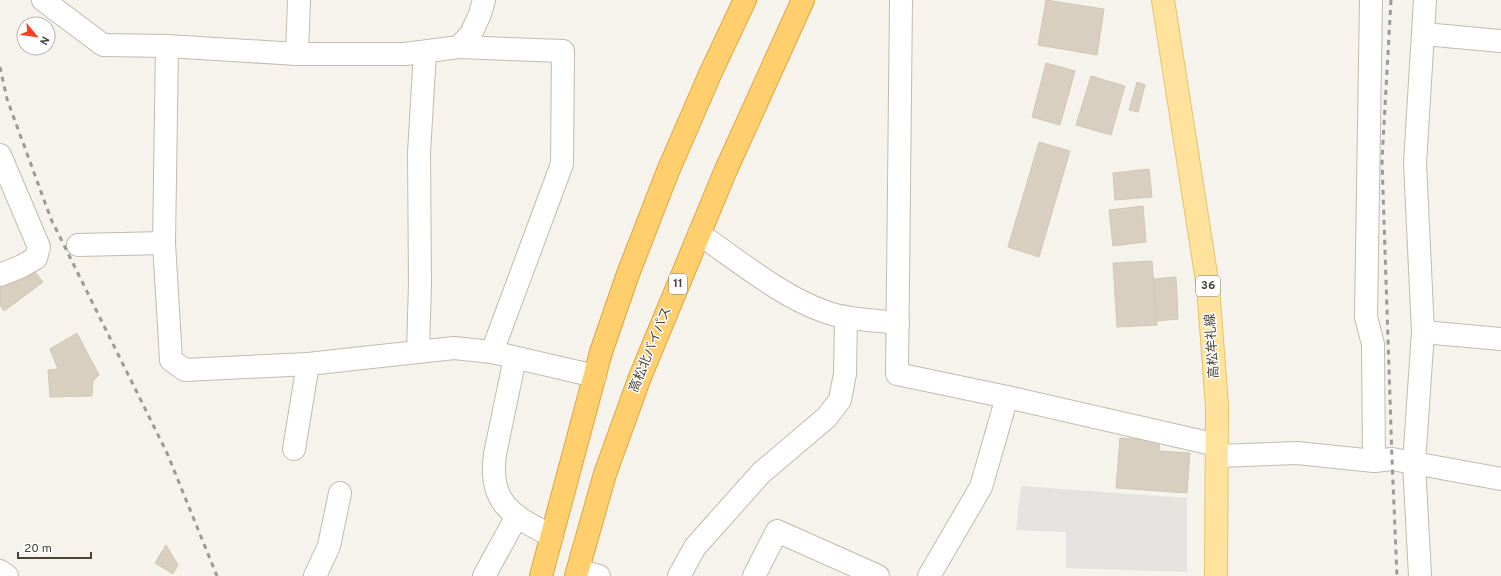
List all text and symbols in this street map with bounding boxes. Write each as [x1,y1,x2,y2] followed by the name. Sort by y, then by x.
[16,16,56,56] north arrow
[36,34,52,47] text: N
[669,274,687,294] road number: 11
[1196,276,1220,296] road number: 36
[626,305,675,395] street label: 高松北バイパス
[1202,313,1223,379] street label: 高松牟礼線
[18,534,91,560] scale bar
[24,541,52,557] text: 20 m

